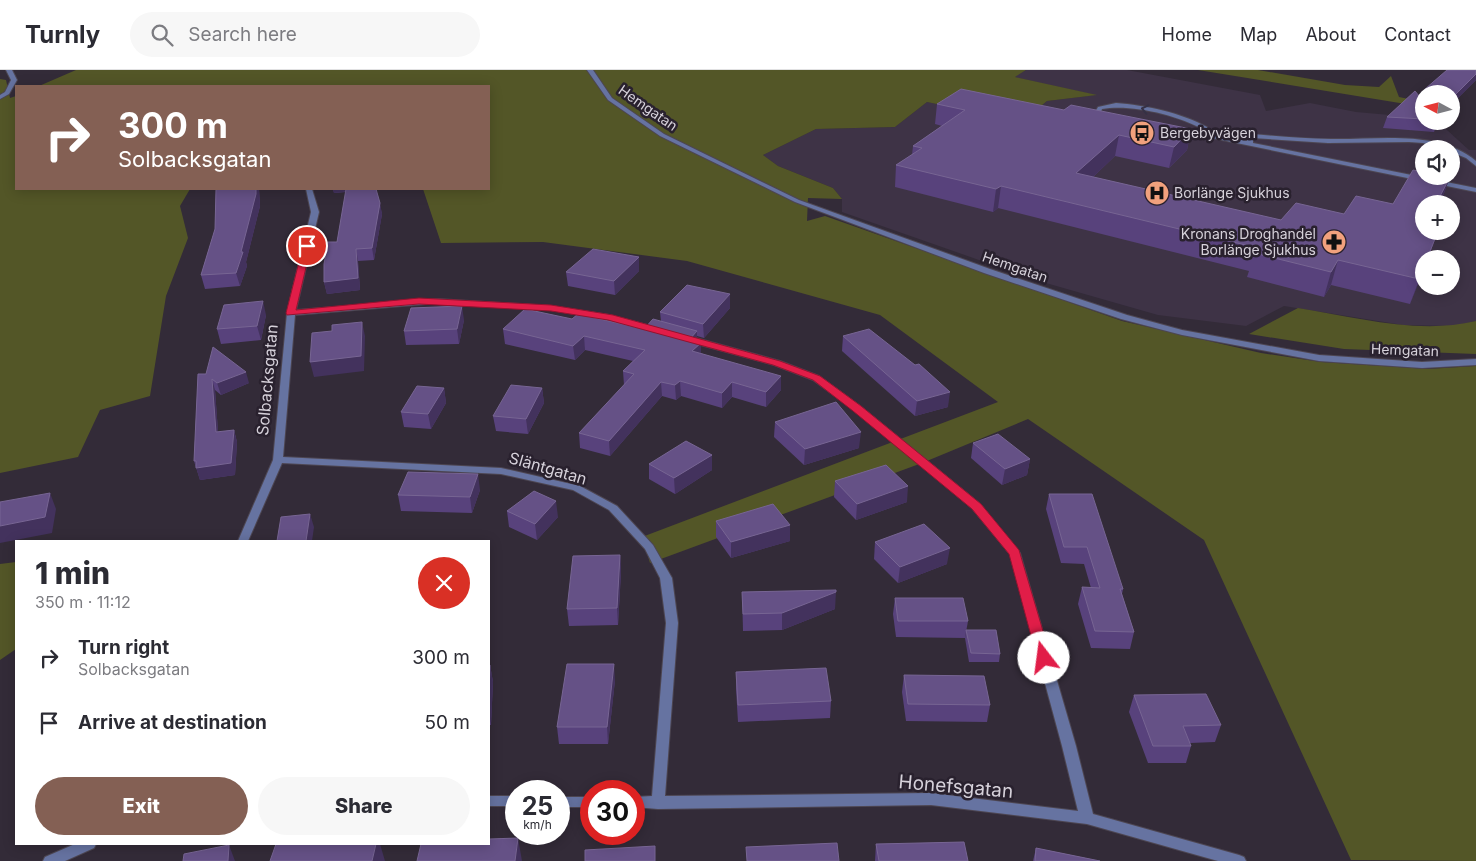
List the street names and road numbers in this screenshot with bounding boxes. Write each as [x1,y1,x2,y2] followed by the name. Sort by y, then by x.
[616,81,681,134] street label: Hemgatan
[980,247,1050,286] street label: Hemgatan
[252,324,282,436] street label: Solbacksgatan
[1371,340,1439,359] street label: Hemgatan
[507,447,589,489] street label: Släntgatan
[898,770,1014,803] street label: Honefsgatan

